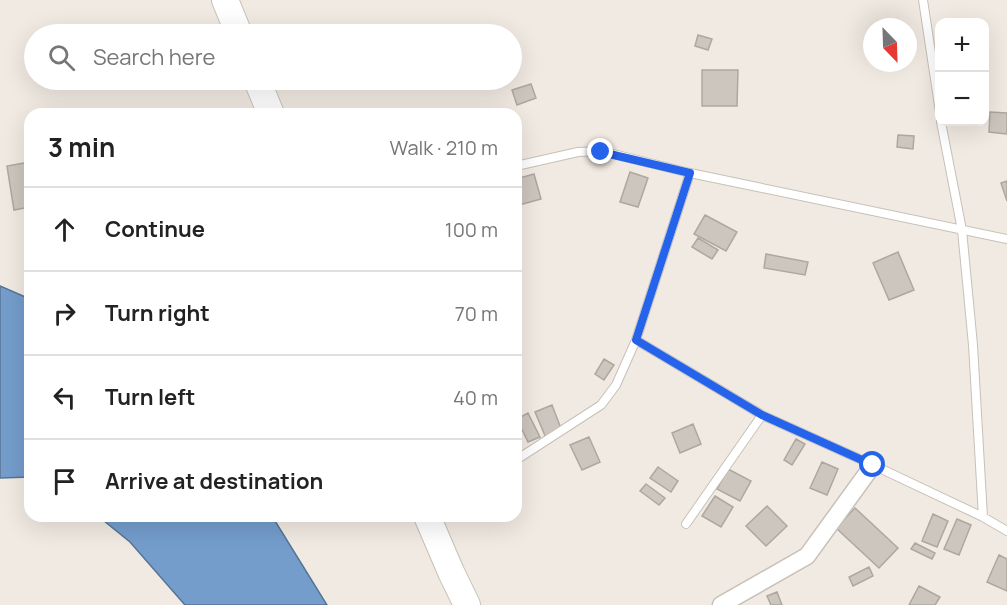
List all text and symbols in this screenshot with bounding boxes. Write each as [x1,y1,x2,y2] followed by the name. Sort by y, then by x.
[863,18,917,72] north arrow
[935,18,989,126] map controls
[935,18,989,72] button: +
[24,24,522,90] search box
[45,41,78,74] icon: search
[93,42,215,72] text: Search here
[935,72,989,126] button: −
[48,129,115,165] text: 3 min
[390,134,498,161] text: Walk · 210 m
[587,138,613,164] route end
[48,213,81,246] icon: ahead
[105,214,205,244] text: Continue
[445,216,498,243] text: 100 m
[48,297,81,330] icon: right
[105,298,210,328] text: Turn right
[455,300,498,327] text: 70 m
[48,381,81,414] icon: left
[105,382,195,412] text: Turn left
[453,384,498,411] text: 40 m
[859,451,885,477] route start
[48,465,81,498] icon: arrive
[105,466,323,496] text: Arrive at destination

